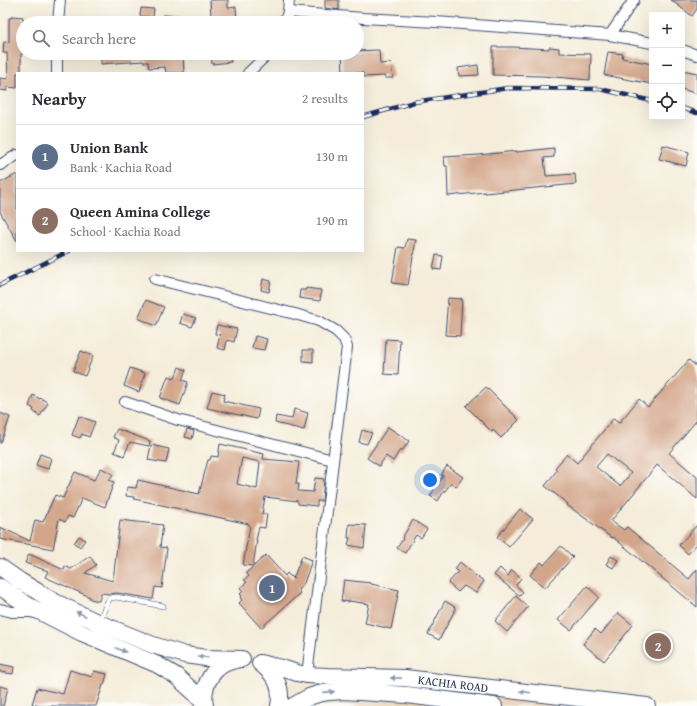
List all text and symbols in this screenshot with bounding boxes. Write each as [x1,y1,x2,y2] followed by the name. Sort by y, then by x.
[649,12,685,120] map controls
[649,12,685,48] button: +
[16,16,364,60] search box
[30,27,52,49] icon: search
[62,28,136,49] text: Search here
[649,48,685,84] button: −
[649,84,685,120] button: locate
[32,86,86,111] text: Nearby
[302,89,348,108] text: 2 results
[70,137,148,158] text: Union Bank
[42,147,48,166] text: 1
[316,147,348,166] text: 130 m
[70,158,172,177] text: Bank · Kachia Road
[70,201,210,222] text: Queen Amina College
[42,211,48,230] text: 2
[316,211,348,230] text: 190 m
[70,222,181,241] text: School · Kachia Road
[420,470,440,490] your location
[259,573,285,603] pin: 1
[75,611,87,618] one-way arrow
[645,631,671,661] pin: 2
[116,647,127,653] one-way arrow
[197,654,209,661] one-way arrow
[417,671,489,696] street label: KACHIA ROAD
[389,675,402,681] one-way arrow
[323,689,335,696] one-way arrow
[519,689,531,695] one-way arrow

